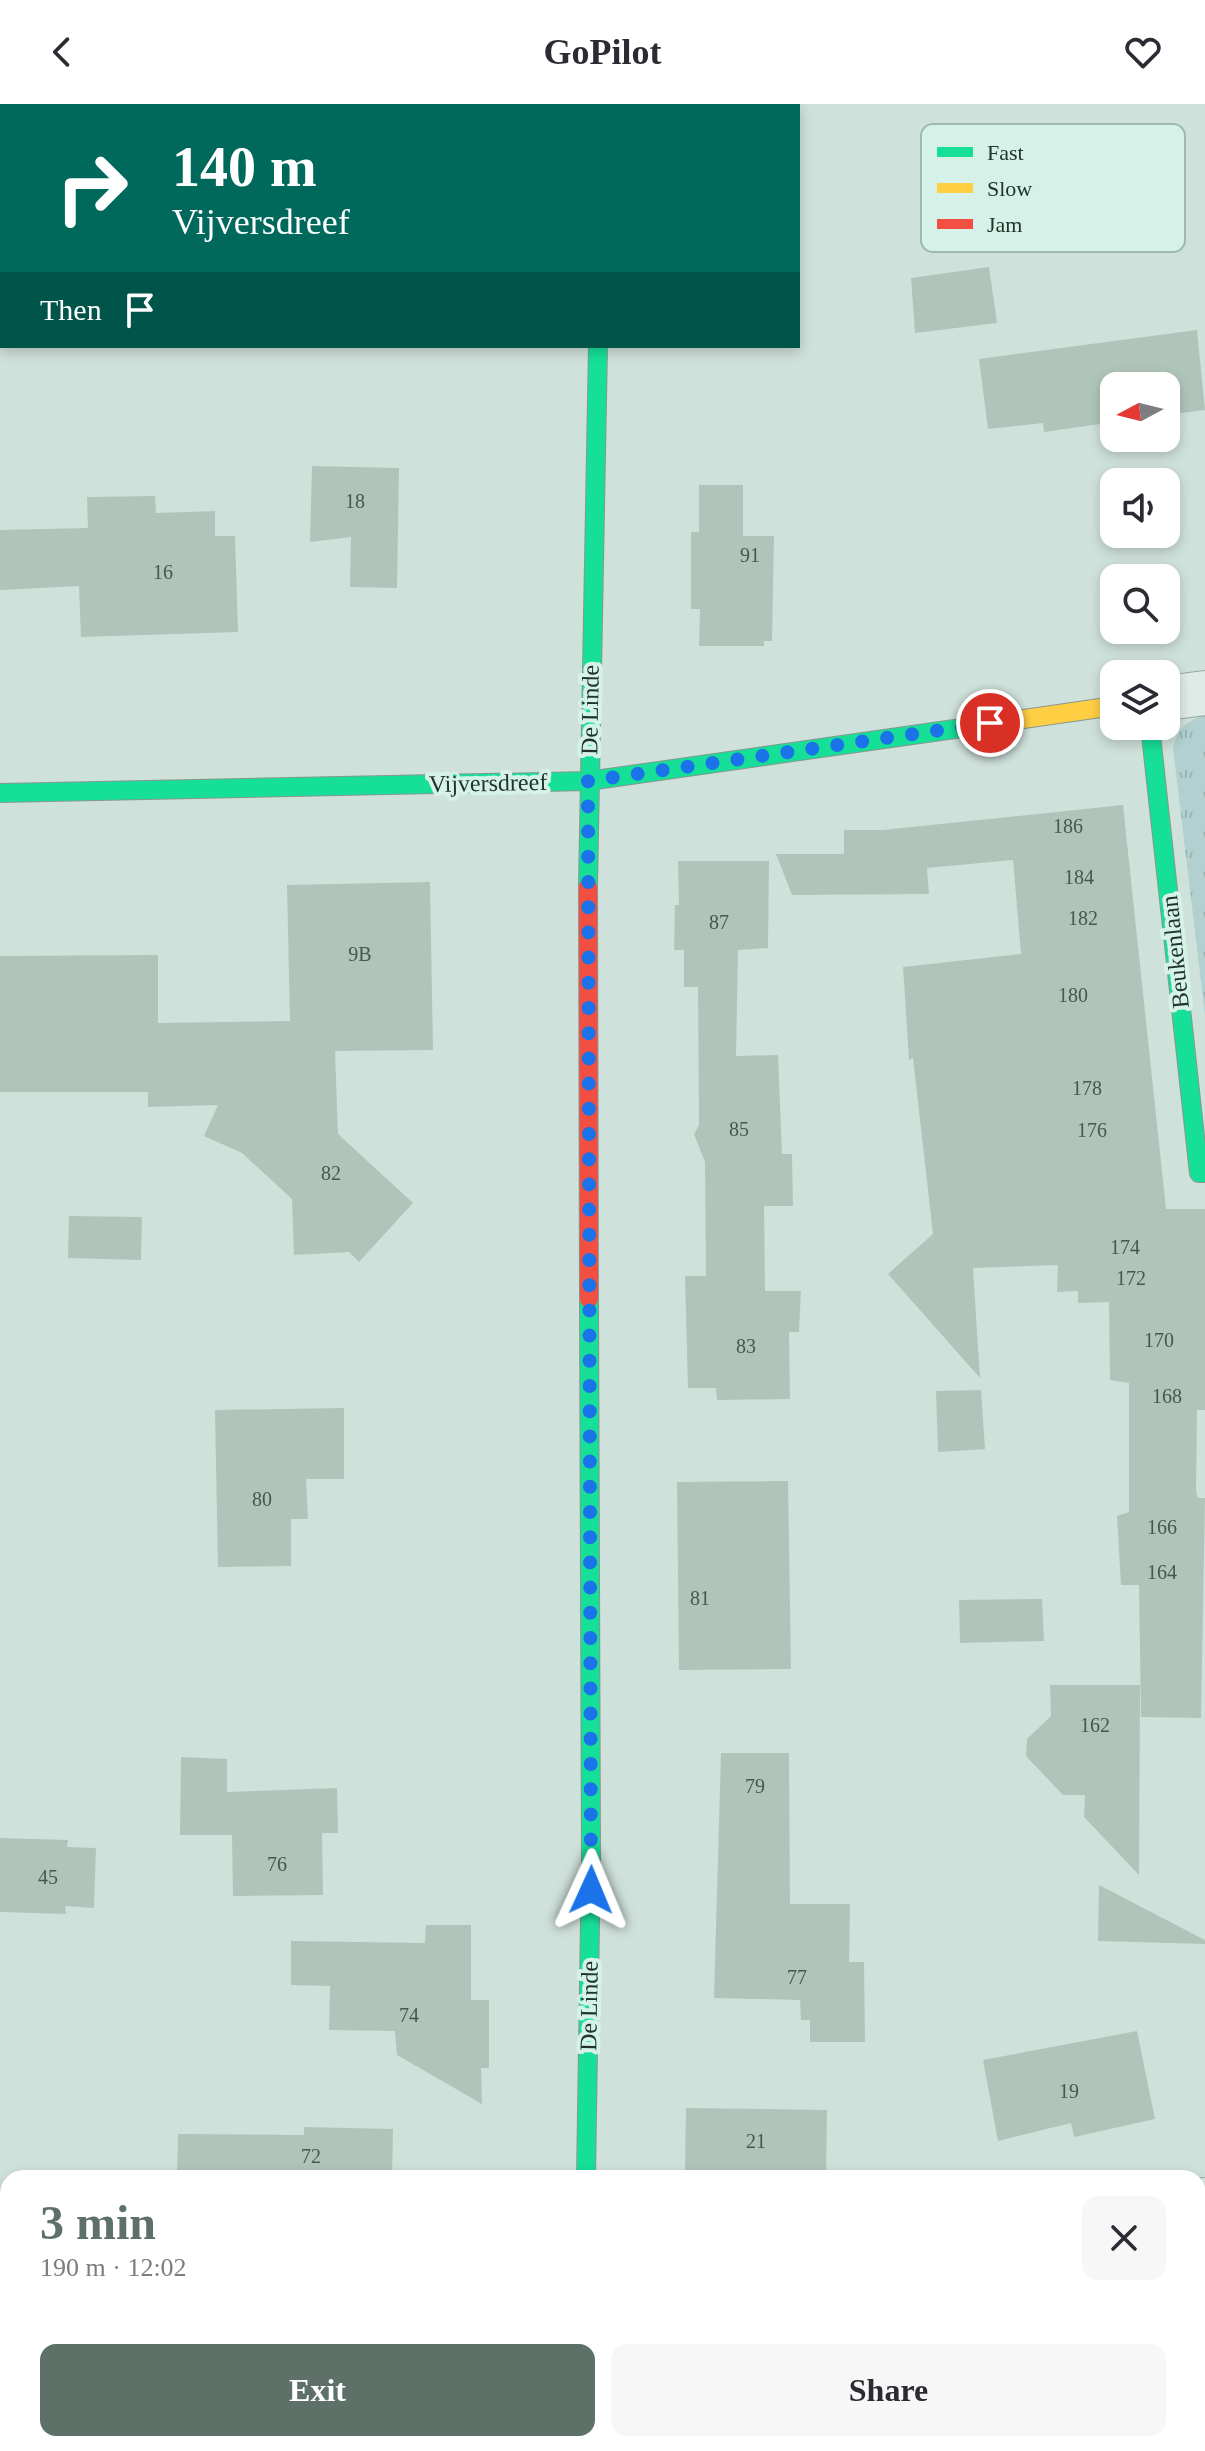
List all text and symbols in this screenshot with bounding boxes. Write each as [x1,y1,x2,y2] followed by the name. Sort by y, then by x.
[40,30,84,74] icon: back
[1121,30,1165,74] icon: heart
[544,32,661,72] text: GoPilot
[921,124,1185,252] legend
[40,136,144,240] icon: right
[172,136,317,198] text: 140 m
[987,140,1024,165] text: Fast
[987,176,1032,201] text: Slow
[172,202,350,242] text: Vijversdreef
[987,212,1022,237] text: Jam
[118,288,162,332] icon: arrive
[40,293,102,326] text: Then
[1100,372,1180,452] north arrow
[1100,372,1180,740] map controls
[1100,468,1180,548] button: sound
[345,490,365,512] house number: 18
[740,544,760,566] house number: 91
[153,561,173,583] house number: 16
[1100,564,1180,644] button: search
[1100,660,1180,740] button: layers
[576,665,604,755] street label: De Linde
[956,689,1024,757] pin
[968,701,1012,745] icon: arrive
[429,769,547,797] street label: Vijversdreef
[1053,815,1083,837] house number: 186
[1064,866,1094,888] house number: 184
[1156,894,1194,1010] street label: Beukenlaan
[1068,907,1098,929] house number: 182
[709,911,729,933] house number: 87
[348,943,372,965] house number: 9B
[1058,984,1088,1006] house number: 180
[1072,1077,1102,1099] house number: 178
[729,1118,749,1140] house number: 85
[1077,1119,1107,1141] house number: 176
[321,1162,341,1184] house number: 82
[1110,1236,1140,1258] house number: 174
[1116,1267,1146,1289] house number: 172
[1144,1329,1174,1351] house number: 170
[736,1335,756,1357] house number: 83
[1152,1385,1182,1407] house number: 168
[252,1488,272,1510] house number: 80
[1147,1516,1177,1538] house number: 166
[1147,1561,1177,1583] house number: 164
[690,1587,710,1609] house number: 81
[1080,1714,1110,1736] house number: 162
[745,1775,765,1797] house number: 79
[549,1848,633,1932] position arrow
[267,1853,287,1875] house number: 76
[38,1866,58,1888] house number: 45
[575,1961,603,2051] street label: De Linde
[787,1966,807,1988] house number: 77
[399,2004,419,2026] house number: 74
[1059,2080,1079,2102] house number: 19
[746,2130,766,2152] house number: 21
[301,2145,321,2167] house number: 72
[40,2196,156,2249] text: 3 min
[1082,2196,1166,2280] button: close
[40,2253,187,2282] text: 190 m · 12:02
[40,2344,595,2436] button: Exit
[611,2344,1166,2436] button: Share

